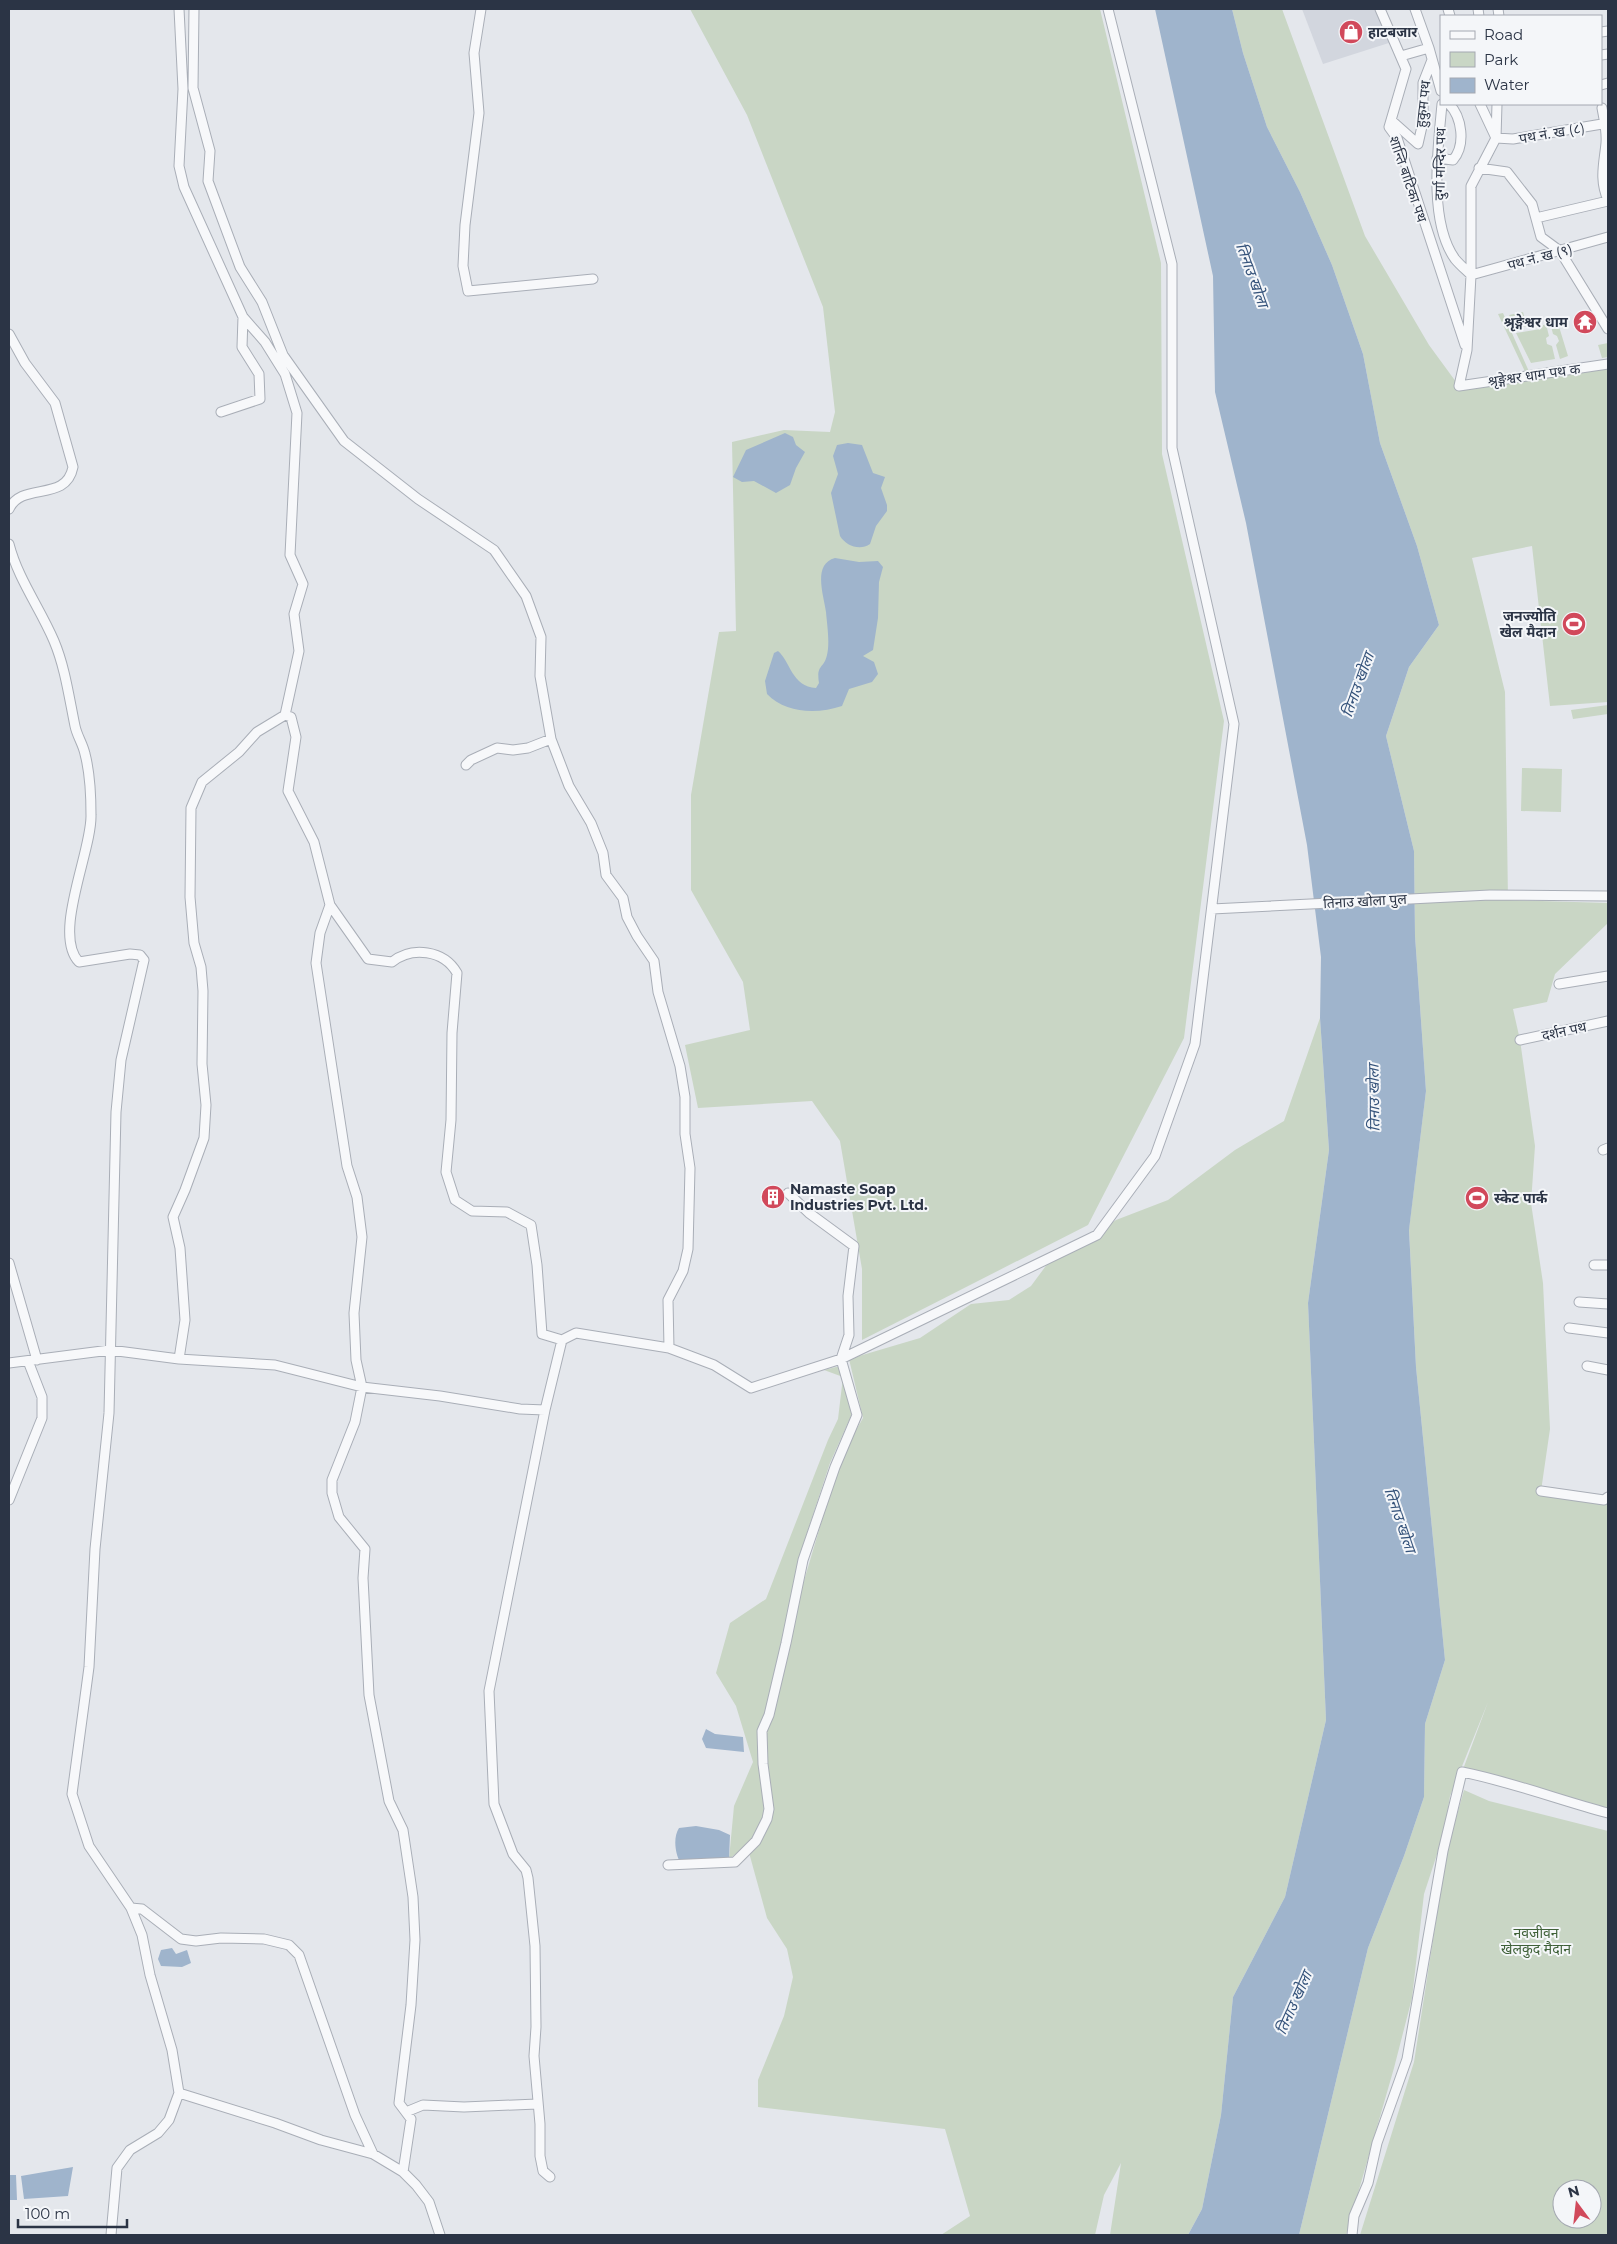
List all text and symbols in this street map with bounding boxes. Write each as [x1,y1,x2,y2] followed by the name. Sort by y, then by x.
[1440,15,1602,105] legend
[1338,19,1364,45] shop icon: हाटबजार
[1368,23,1418,41] place label: हाटबजार
[1484,25,1523,44] text: Road
[1484,50,1518,69] text: Park
[1484,75,1530,94] text: Water
[1412,79,1436,128] street label: हुकुम पथ
[1518,118,1586,148] street label: पथ नं. ख (८)
[1430,126,1451,201] street label: दुर्गा मन्दिर पथ
[1385,134,1431,225] street label: शान्ति बाटिका पथ
[1232,240,1274,312] water label: तिनाउ खोला
[1506,240,1574,274] street label: पथ नं. ख (९)
[1572,309,1598,335] temple icon: श्रृङ्गेश्वर धाम
[1504,313,1569,332] place label: श्रृङ्गेश्वर धाम
[1486,360,1582,391] street label: श्रृङ्गेश्वर धाम पथ क
[1500,607,1556,641] place label: जनज्योति खेल मैदान
[1561,611,1587,637] sports icon: जनज्योति खेल मैदान
[1337,647,1379,720] water label: तिनाउ खोला
[1323,890,1408,913] street label: तिनाउ खोला पुल
[1540,1017,1589,1045] street label: दर्शन पथ
[1363,1061,1384,1132] water label: तिनाउ खोला
[790,1180,928,1214] place label: Namaste Soap Industries Pvt. Ltd.
[760,1184,786,1210] building icon: Namaste Soap Industries Pvt. Ltd.
[1464,1185,1490,1211] sports icon: स्केट पार्क
[1494,1189,1548,1207] place label: स्केट पार्क
[1381,1485,1421,1558] water label: तिनाउ खोला
[1501,1924,1571,1959] park label: नवजीवन खेलकुद मैदान
[1271,1965,1317,2037] water label: तिनाउ खोला
[1552,2179,1602,2229] north arrow
[1566,2181,1581,2202] text: N
[18,2196,126,2228] scale bar
[25,2204,70,2223] text: 100 m

